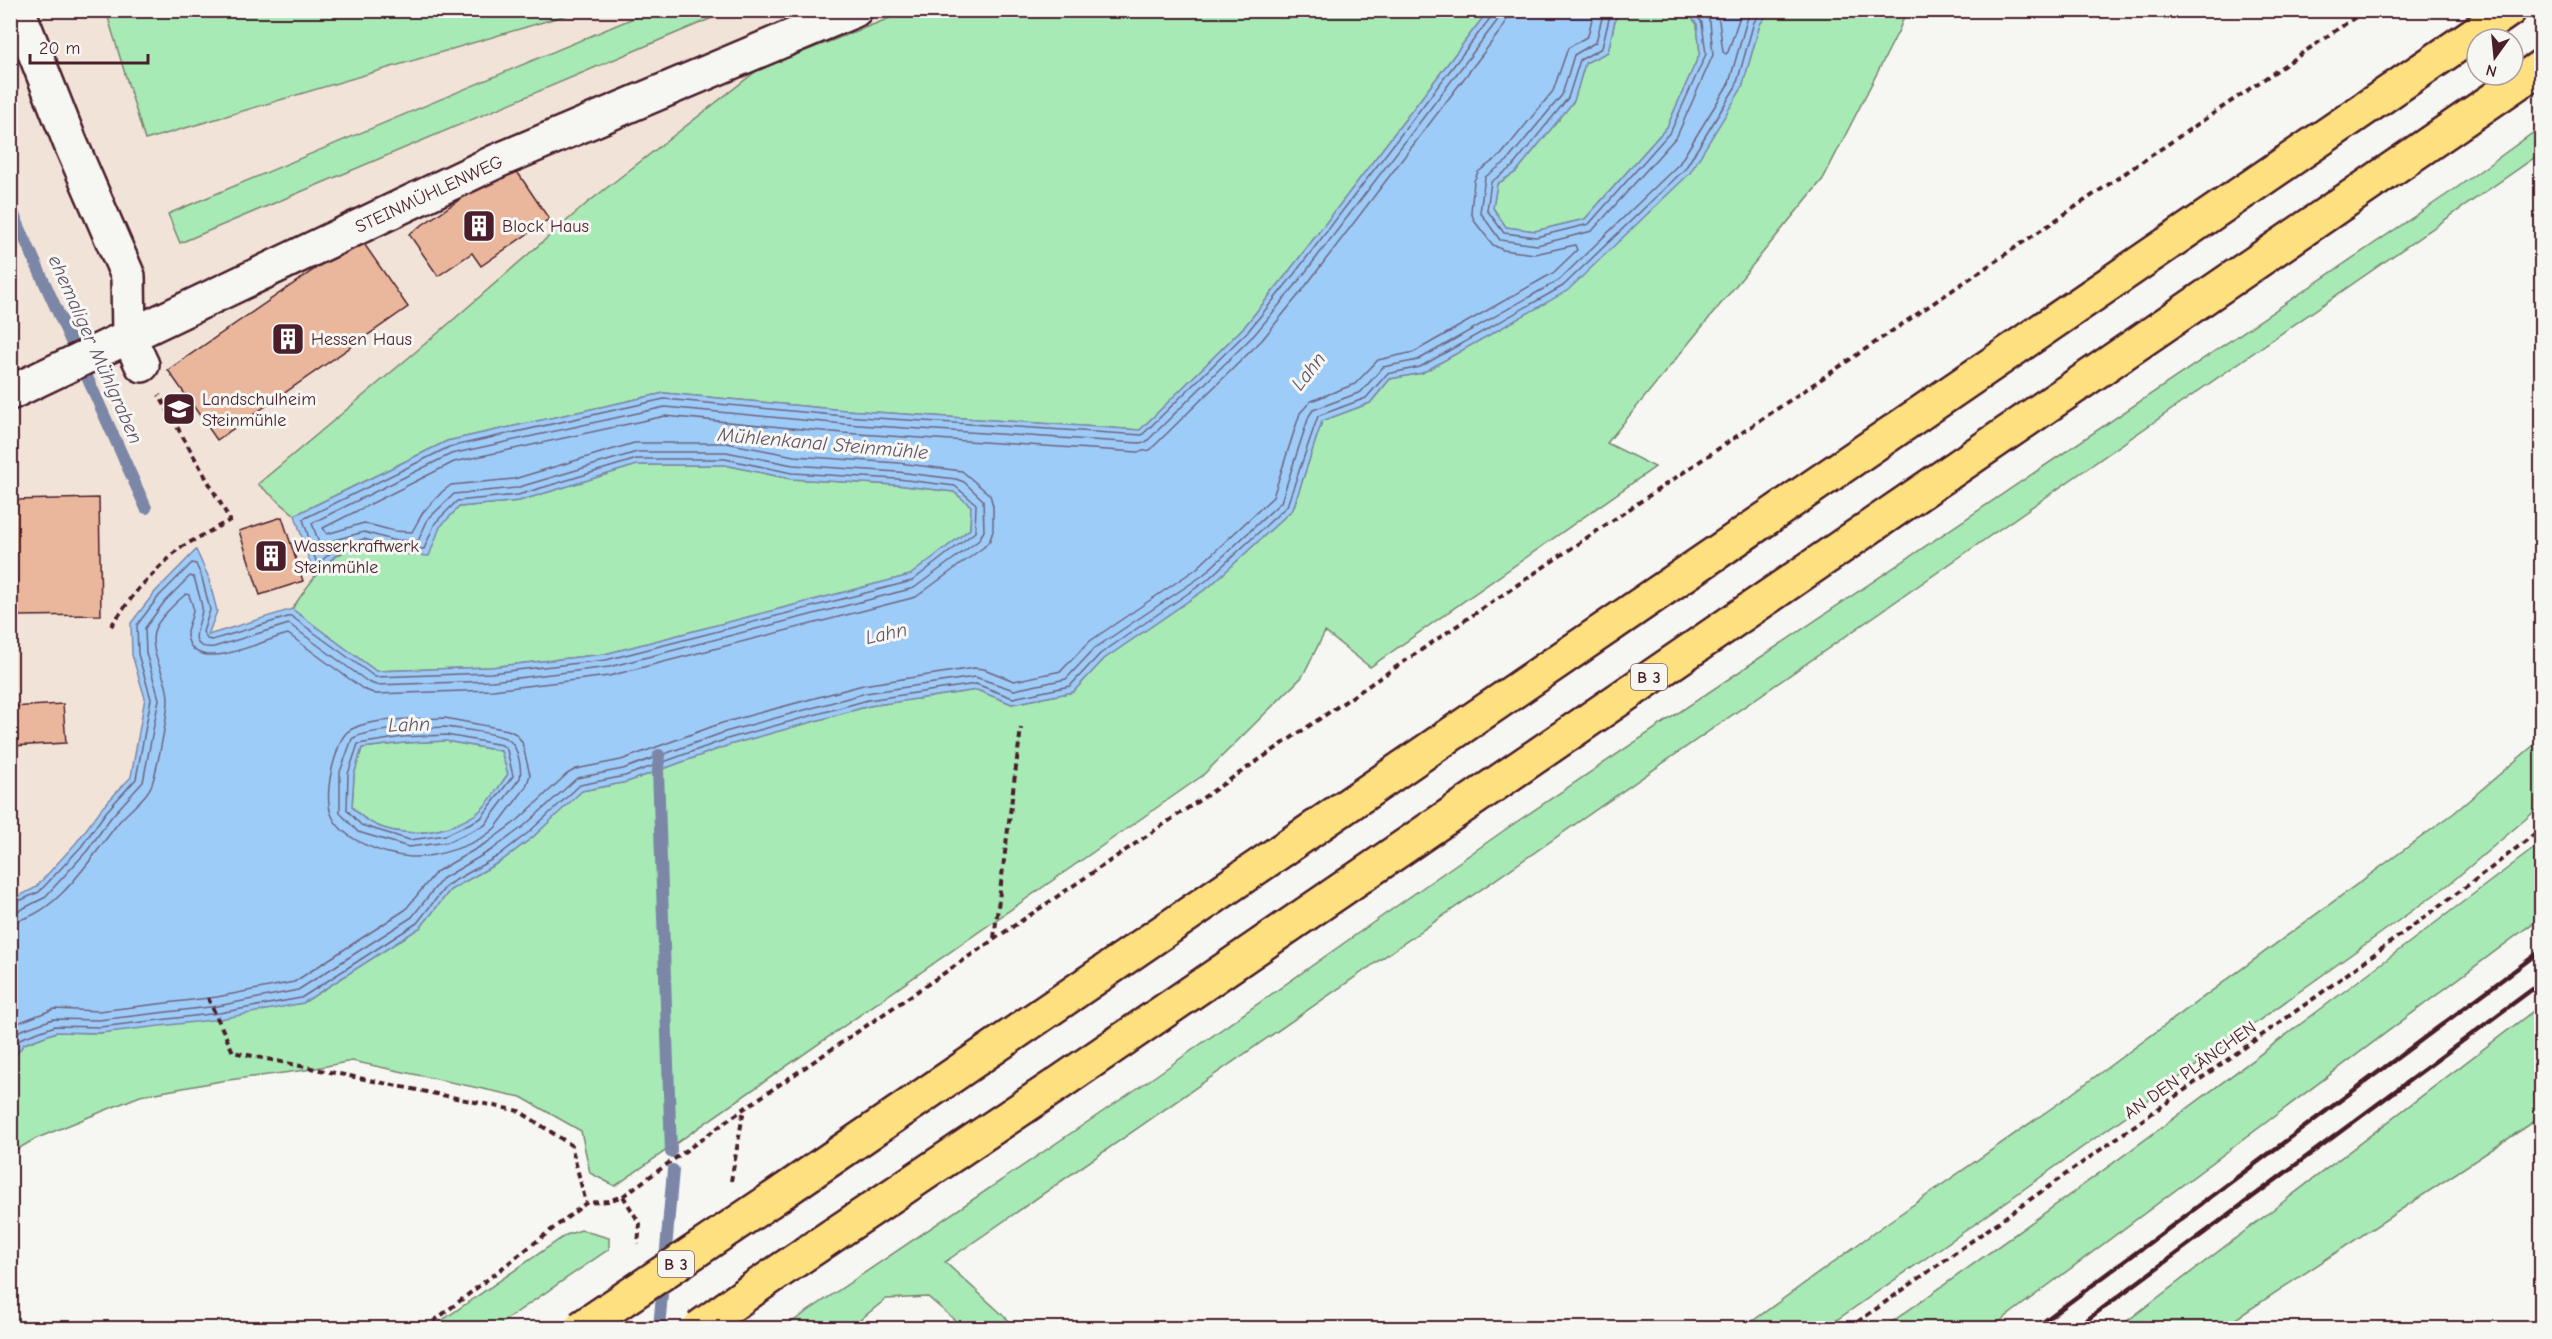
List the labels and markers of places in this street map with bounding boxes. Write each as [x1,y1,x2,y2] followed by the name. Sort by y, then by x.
[461,208,497,244] building icon: Block Haus
[502,216,589,237] place label: Block Haus
[270,321,306,357] building icon: Hessen Haus
[311,329,412,350] place label: Hessen Haus
[202,389,316,431] place label: Landschulheim Steinmühle
[161,391,197,427] school or university icon: Landschulheim Steinmühle
[294,536,419,578] place label: Wasserkraftwerk Steinmühle
[253,538,289,574] building icon: Wasserkraftwerk Steinmühle

